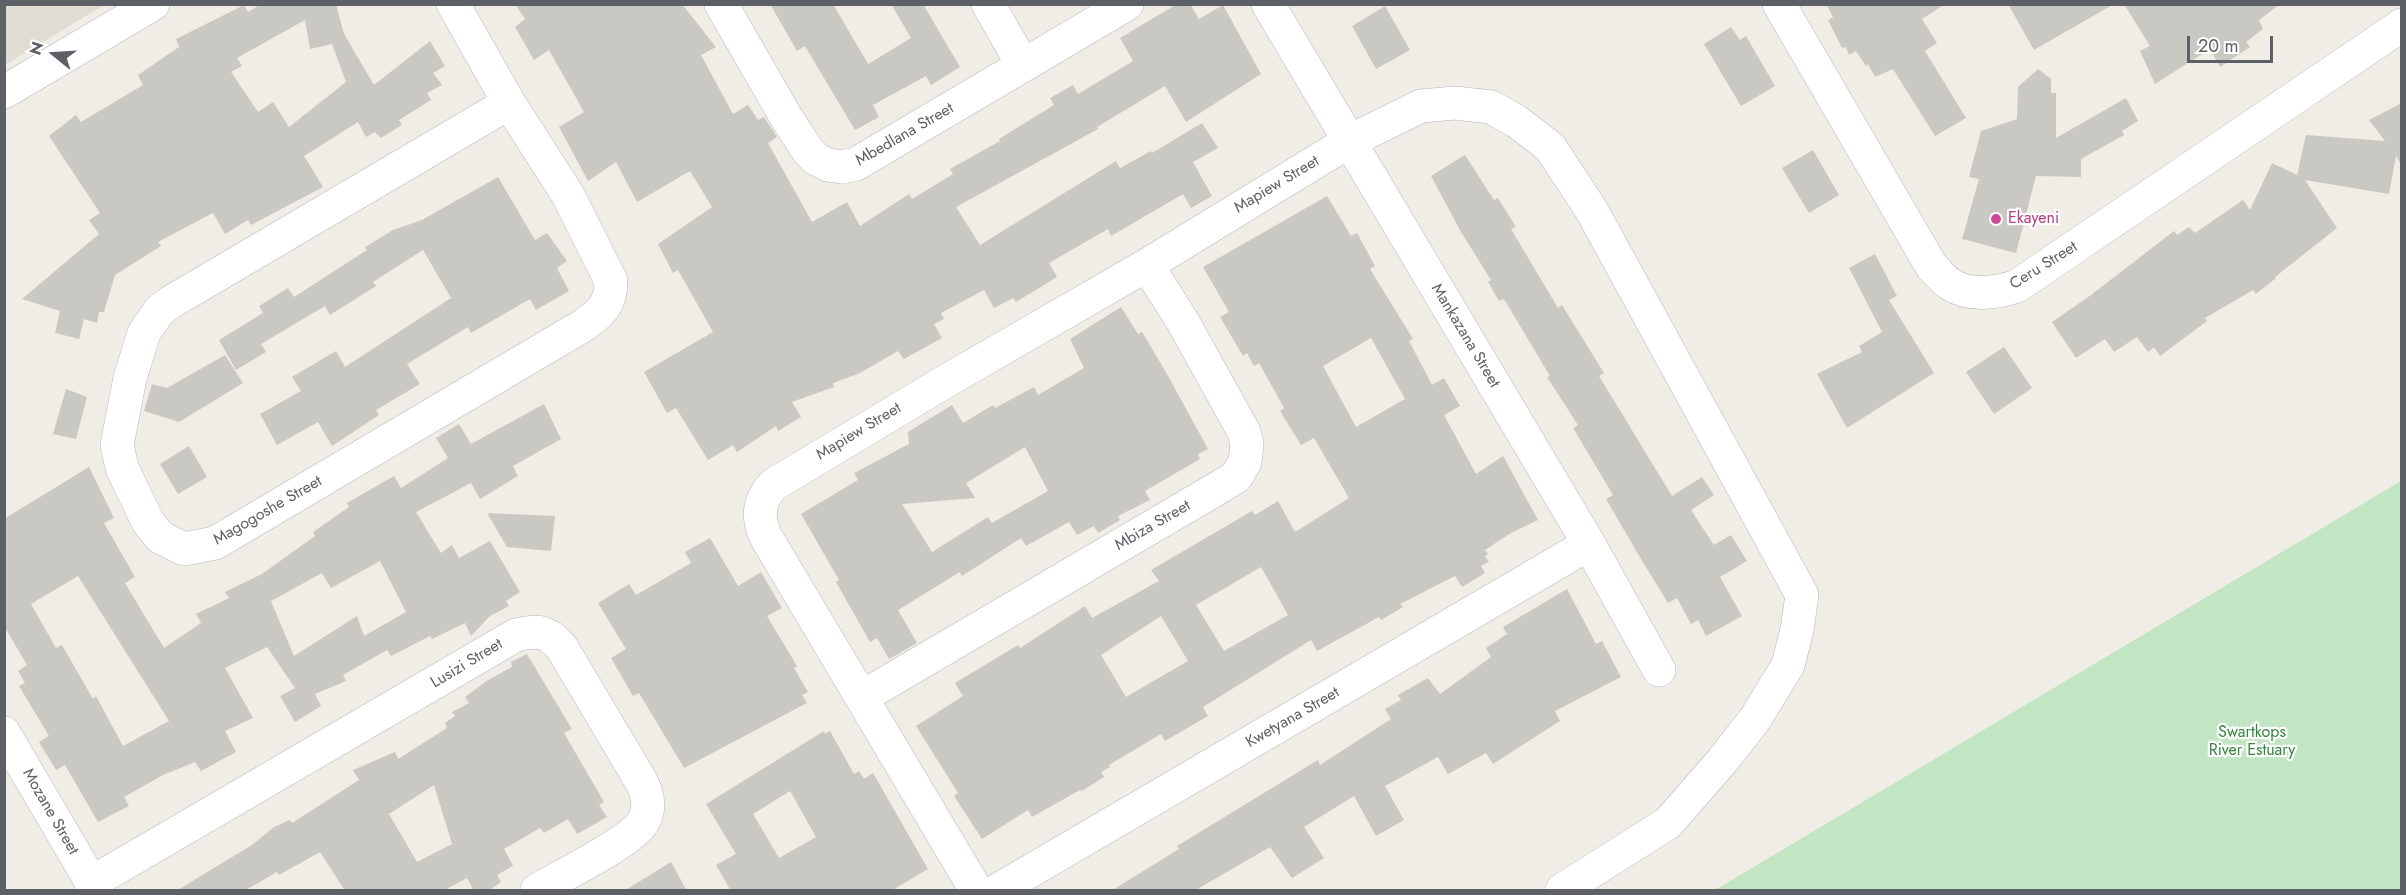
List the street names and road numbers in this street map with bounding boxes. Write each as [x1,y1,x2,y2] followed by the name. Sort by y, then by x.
[853,99,957,171] street label: Mbedlana Street
[1231,152,1323,218] street label: Mapiew Street
[2007,238,2081,294] street label: Ceru Street
[1426,281,1504,391] street label: Mankazana Street
[813,399,905,465] street label: Mapiew Street
[210,472,326,550] street label: Magogoshe Street
[1112,497,1194,555] street label: Mbiza Street
[428,635,506,693] street label: Lusizi Street
[1243,683,1343,753] street label: Kwetyana Street
[18,766,82,858] street label: Mozane Street

